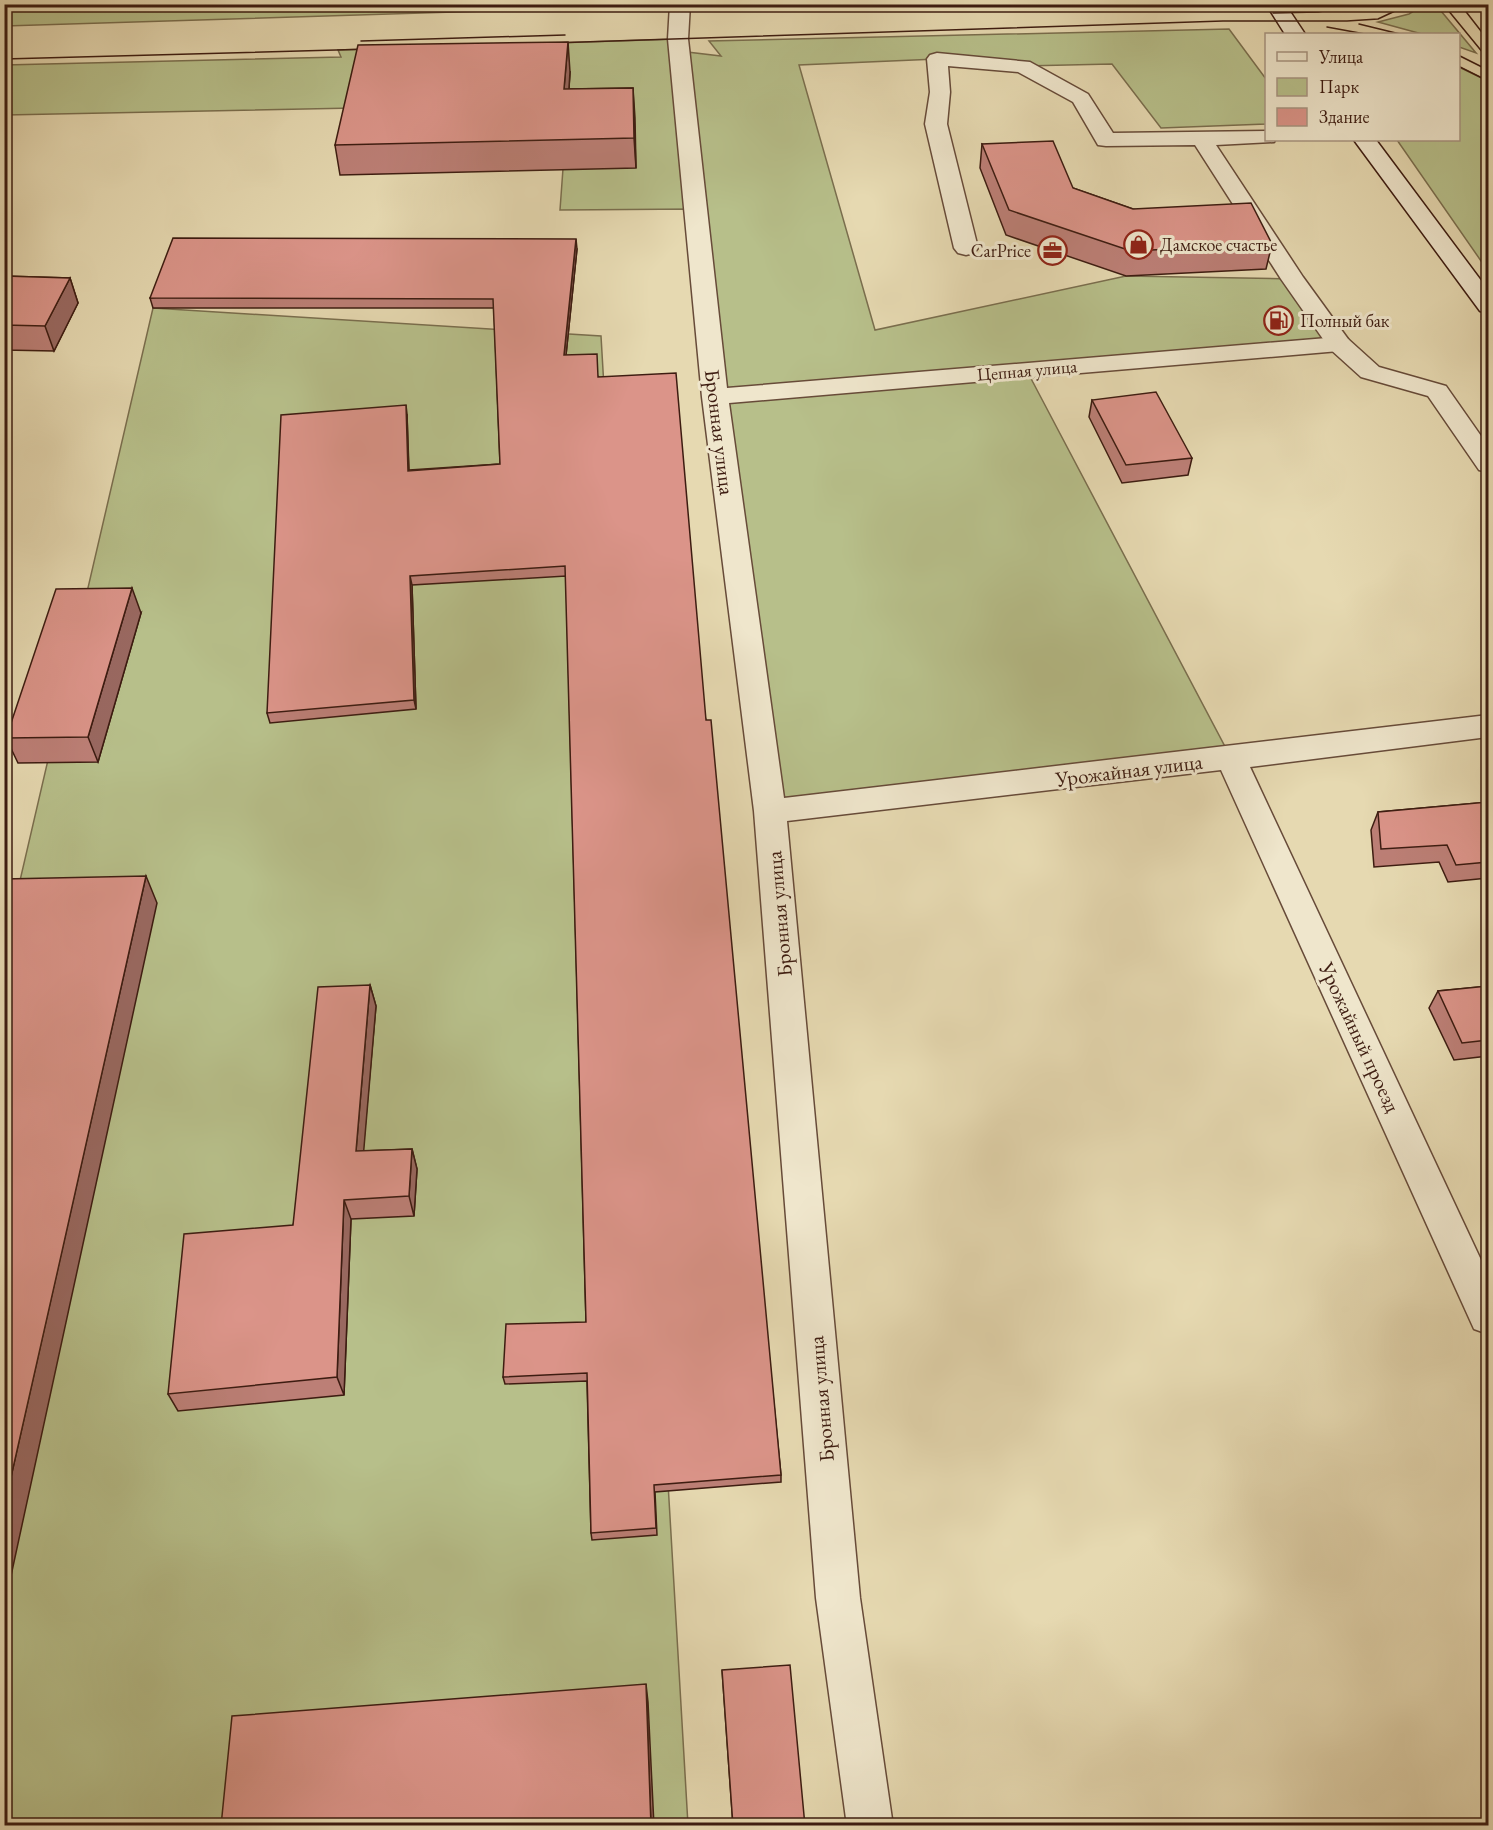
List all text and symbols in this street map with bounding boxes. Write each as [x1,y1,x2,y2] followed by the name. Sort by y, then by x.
[1265,33,1460,141] legend
[1318,45,1364,68] text: Улица
[1319,75,1359,98] text: Парк
[1319,105,1369,128] text: Здание
[1123,228,1155,260] shop icon: Дамское счастье
[1160,233,1277,256] place label: Дамское счастье
[1036,234,1068,266] office icon: CarPrice
[971,239,1031,262] place label: CarPrice
[1263,304,1295,336] fuel station icon: Полный бак
[1300,309,1390,332] place label: Полный бак
[976,354,1079,386] street label: Цепная улица
[699,368,741,497] street label: Бронная улица
[1053,748,1205,793] street label: Урожайная улица
[760,849,798,978] street label: Бронная улица
[1313,957,1407,1117] street label: Урожайный проезд
[802,1334,840,1463] street label: Бронная улица

